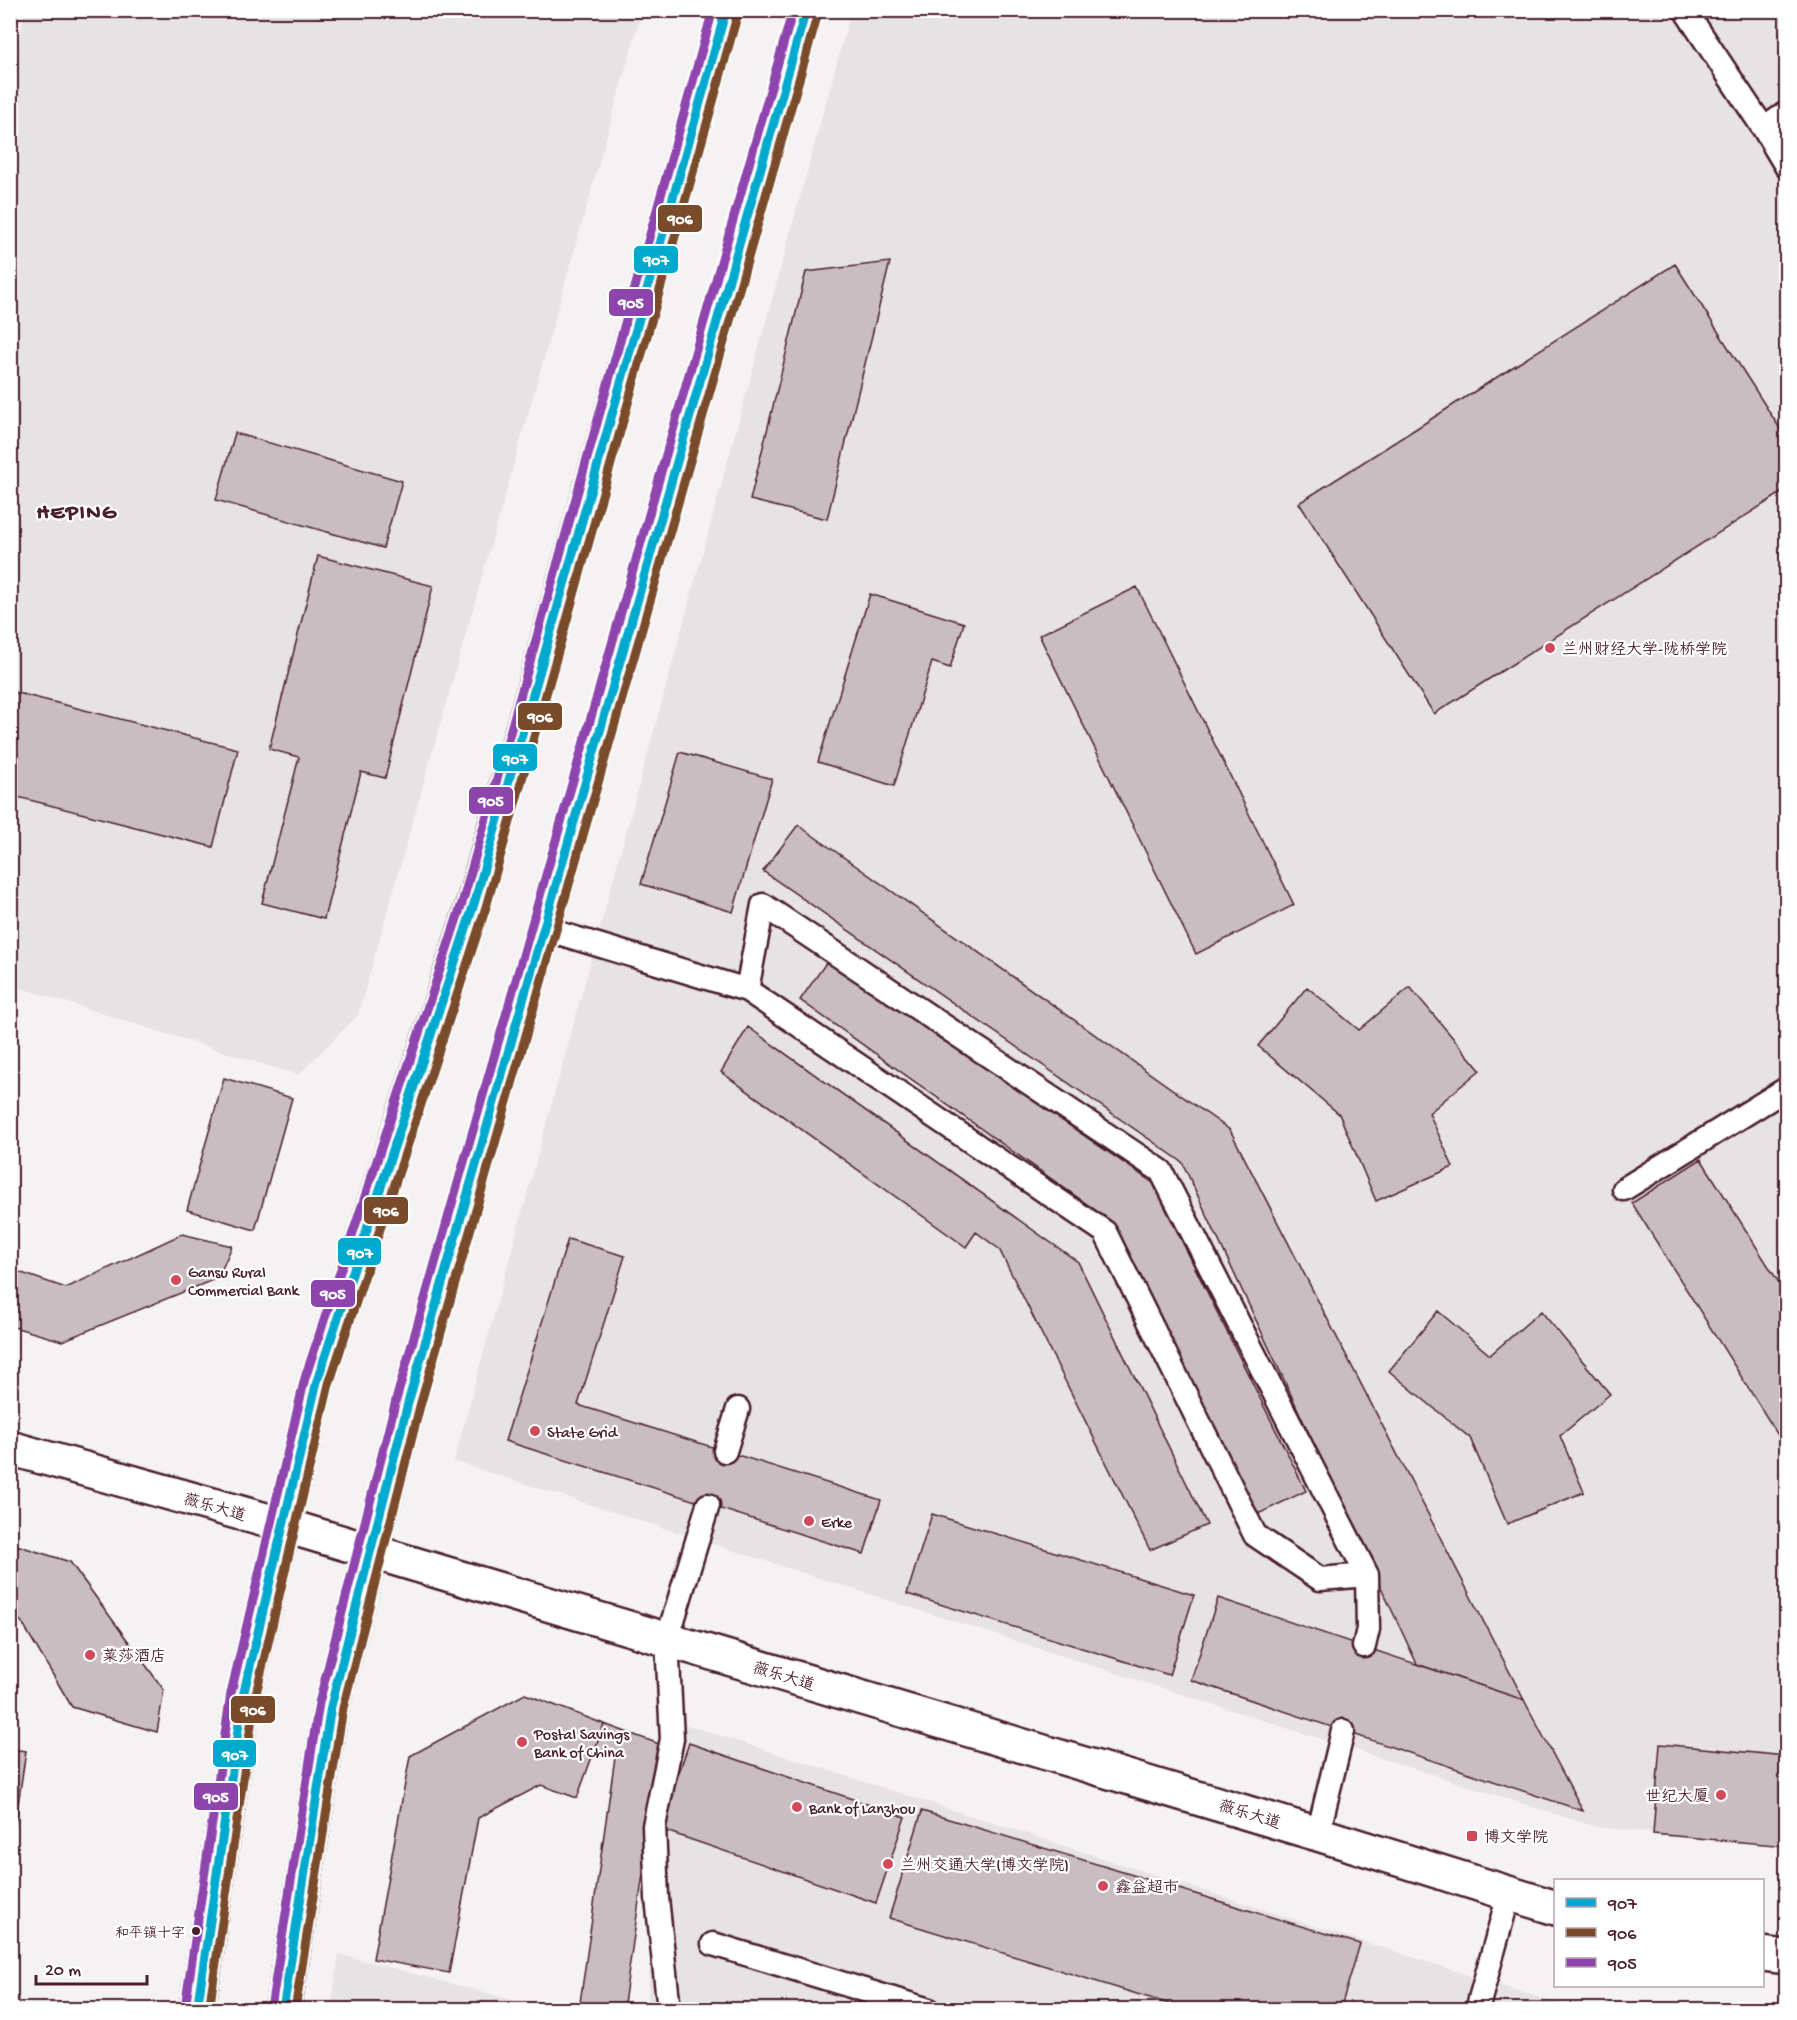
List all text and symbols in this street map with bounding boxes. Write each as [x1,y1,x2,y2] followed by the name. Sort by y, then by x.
[657,204,703,233] line badge: 906
[666,212,693,231] text: 906
[633,245,679,274] line badge: 907
[642,253,669,272] text: 907
[608,288,654,317] line badge: 905
[617,296,644,315] text: 905
[37,501,117,527] district label: HEPING
[1562,640,1727,661] place label: 兰州财经大学-陇桥学院
[1543,641,1557,655] marker: 兰州财经大学-陇桥学院
[517,702,563,731] line badge: 906
[526,710,553,729] text: 906
[492,743,538,772] line badge: 907
[501,752,528,771] text: 907
[468,786,514,815] line badge: 905
[477,794,504,813] text: 905
[363,1196,409,1225] line badge: 906
[372,1204,399,1223] text: 906
[337,1237,382,1266] line badge: 907
[346,1246,373,1265] text: 907
[188,1265,300,1302] place label: Gansu Rural Commercial Bank
[169,1273,183,1287] marker: Gansu Rural Commercial Bank
[310,1279,356,1308] line badge: 905
[319,1287,346,1306] text: 905
[528,1424,542,1438] marker: State Grid
[547,1425,619,1444] place label: State Grid
[181,1489,248,1527] street label: 薇乐大道
[802,1514,816,1528] marker: Erke
[821,1515,853,1534] place label: Erke
[102,1647,166,1668] place label: 莱莎酒店
[83,1648,97,1662] marker: 莱莎酒店
[750,1658,817,1697] street label: 薇乐大道
[230,1695,276,1724] line badge: 906
[239,1703,266,1722] text: 906
[533,1727,630,1764] place label: Postal Savings Bank of China
[515,1735,529,1749] marker: Postal Savings Bank of China
[212,1739,257,1768] line badge: 907
[221,1748,248,1767] text: 907
[193,1782,239,1811] line badge: 905
[1645,1788,1709,1808] place label: 世纪大厦
[1714,1788,1728,1802] marker: 世纪大厦
[202,1790,229,1809] text: 905
[1216,1796,1283,1835] street label: 薇乐大道
[790,1800,804,1814] marker: Bank of Lanzhou
[808,1801,916,1820] place label: Bank of Lanzhou
[1484,1828,1548,1849] place label: 博文学院
[1465,1829,1479,1843] marker: 博文学院
[900,1856,1069,1877] place label: 兰州交通大学(博文学院)
[881,1857,895,1871] marker: 兰州交通大学(博文学院)
[1115,1878,1179,1899] place label: 鑫益超市
[1096,1879,1110,1893] marker: 鑫益超市
[1554,1879,1764,1987] legend
[1607,1895,1637,1916] text: 907
[115,1925,185,1943] place label: 和平镇十字
[190,1925,202,1937] marker: 和平镇十字
[1607,1925,1637,1946] text: 906
[36,1948,147,1986] scale bar
[1607,1955,1637,1976] text: 905
[45,1961,81,1982] text: 20 m

